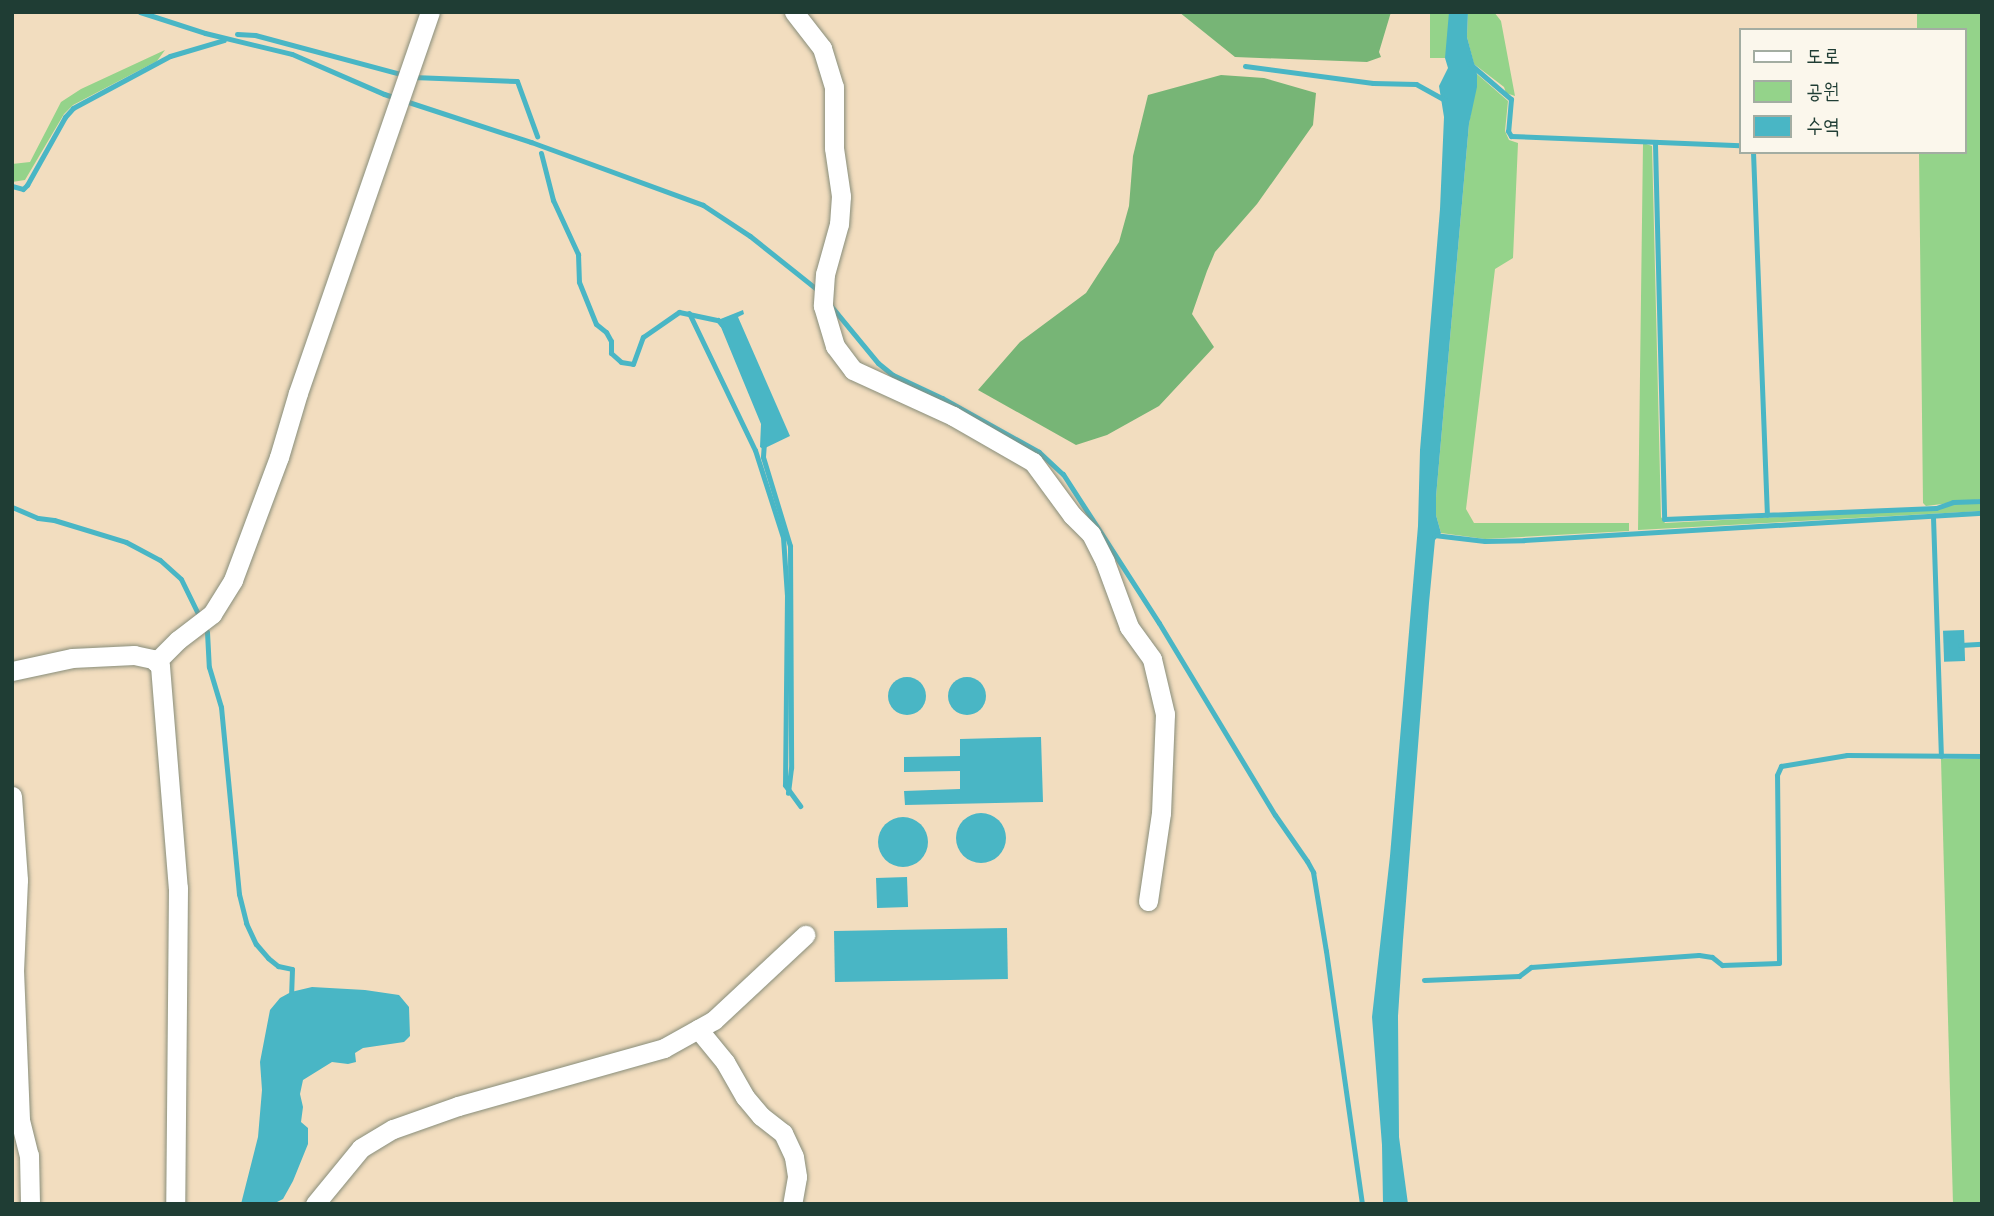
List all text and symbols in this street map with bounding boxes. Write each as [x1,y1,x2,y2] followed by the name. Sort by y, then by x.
[1738,28,1966,154] legend
[1806,43,1840,69] text: 도로
[1806,78,1840,104] text: 공원
[1806,113,1840,139] text: 수역

